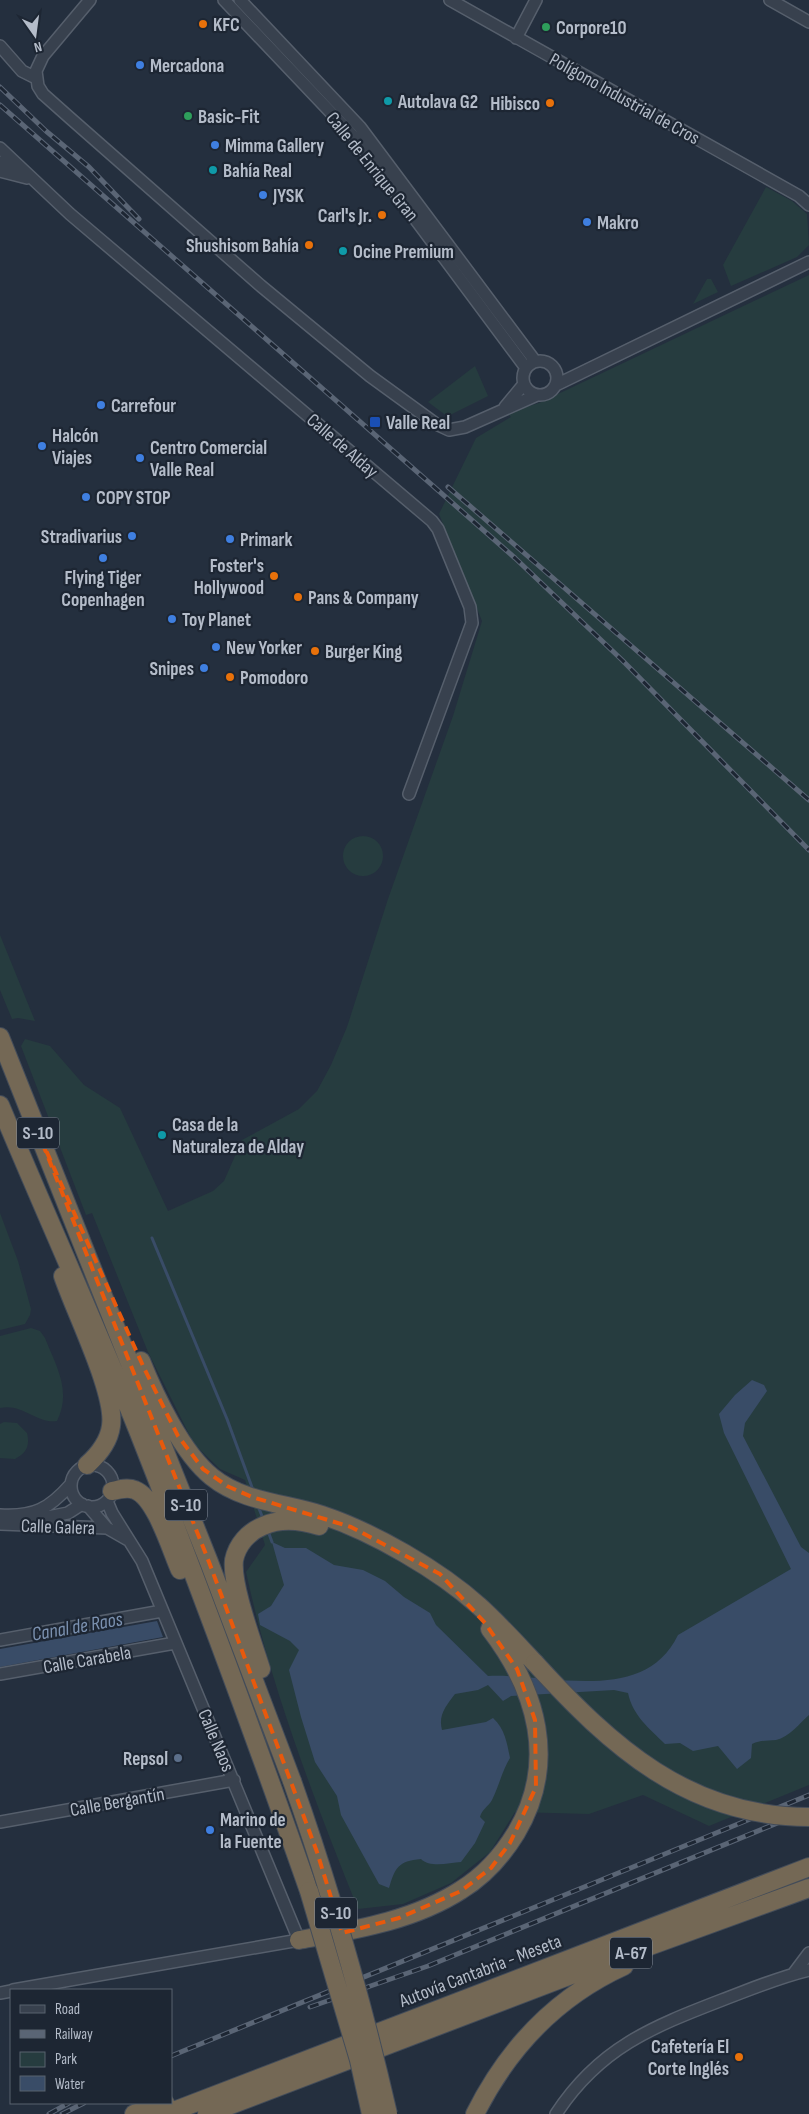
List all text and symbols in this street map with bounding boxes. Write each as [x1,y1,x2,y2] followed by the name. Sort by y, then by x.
[10,10,60,60] north arrow
[213,14,240,37] place label: KFC
[556,17,627,40] place label: Corpore10
[197,18,209,30] marker: KFC
[540,21,552,33] marker: Corpore10
[32,38,44,56] text: N
[545,48,704,150] street label: Polígono Industrial de Cros
[150,55,224,78] place label: Mercadona
[134,59,146,71] marker: Mercadona
[397,91,478,114] place label: Autolava G2
[490,93,540,116] place label: Hibisco
[382,95,394,107] marker: Autolava G2
[544,97,556,109] marker: Hibisco
[198,106,259,129] place label: Basic-Fit
[321,108,423,226] street label: Calle de Enrique Gran
[182,110,194,122] marker: Basic-Fit
[225,135,324,158] place label: Mimma Gallery
[209,139,221,151] marker: Mimma Gallery
[223,160,292,183] place label: Bahía Real
[207,164,219,176] marker: Bahía Real
[272,185,304,208] place label: JYSK
[257,189,269,201] marker: JYSK
[318,205,372,228] place label: Carl's Jr.
[376,209,388,221] marker: Carl's Jr.
[597,212,639,235] place label: Makro
[581,216,593,228] marker: Makro
[186,235,299,258] place label: Shushisom Bahía
[303,239,315,251] marker: Shushisom Bahía
[353,241,454,264] place label: Ocine Premium
[337,245,349,257] marker: Ocine Premium
[111,395,176,418] place label: Carrefour
[95,399,107,411] marker: Carrefour
[302,409,383,484] street label: Calle de Alday
[386,412,450,435] place label: Valle Real
[368,415,382,429] marker: Valle Real
[52,425,98,470] place label: Halcón Viajes
[150,437,267,482] place label: Centro Comercial Valle Real
[36,440,48,452] marker: Halcón Viajes
[134,452,146,464] marker: Centro Comercial Valle Real
[96,487,171,510] place label: COPY STOP
[80,491,92,503] marker: COPY STOP
[41,526,122,549] place label: Stradivarius
[240,529,293,552] place label: Primark
[126,530,138,542] marker: Stradivarius
[224,533,236,545] marker: Primark
[97,552,109,564] marker: Flying Tiger Copenhagen
[194,555,264,600] place label: Foster's Hollywood
[61,567,145,612] place label: Flying Tiger Copenhagen
[268,570,280,582] marker: Foster's Hollywood
[308,587,419,610] place label: Pans & Company
[292,591,304,603] marker: Pans & Company
[182,609,251,632] place label: Toy Planet
[166,613,178,625] marker: Toy Planet
[226,637,302,660] place label: New Yorker
[210,641,222,653] marker: New Yorker
[325,641,402,664] place label: Burger King
[309,645,321,657] marker: Burger King
[149,658,194,681] place label: Snipes
[198,662,210,674] marker: Snipes
[240,667,308,690] place label: Pomodoro
[224,671,236,683] marker: Pomodoro
[172,1114,304,1159] place label: Casa de la Naturaleza de Alday
[17,1118,59,1148] road number: S-10
[156,1129,168,1141] marker: Casa de la Naturaleza de Alday
[165,1490,207,1520] road number: S-10
[20,1515,95,1540] street label: Calle Galera
[30,1607,125,1647] water label: Canal de Raos
[41,1641,133,1680] street label: Calle Carabela
[192,1706,239,1775] street label: Calle Naos
[123,1748,168,1771] place label: Repsol
[172,1752,184,1764] marker: Repsol
[68,1783,166,1822] street label: Calle Bergantín
[220,1809,286,1854] place label: Marino de la Fuente
[204,1824,216,1836] marker: Marino de la Fuente
[315,1898,357,1929] road number: S-10
[395,1930,565,2013] street label: Autovía Cantabria - Meseta
[610,1938,652,1969] road number: A-67
[10,1989,172,2104] legend
[55,2000,80,2019] text: Road
[55,2025,93,2044] text: Railway
[648,2036,729,2081] place label: Cafetería El Corte Inglés
[55,2050,77,2069] text: Park
[733,2051,745,2063] marker: Cafetería El Corte Inglés
[55,2075,86,2094] text: Water

